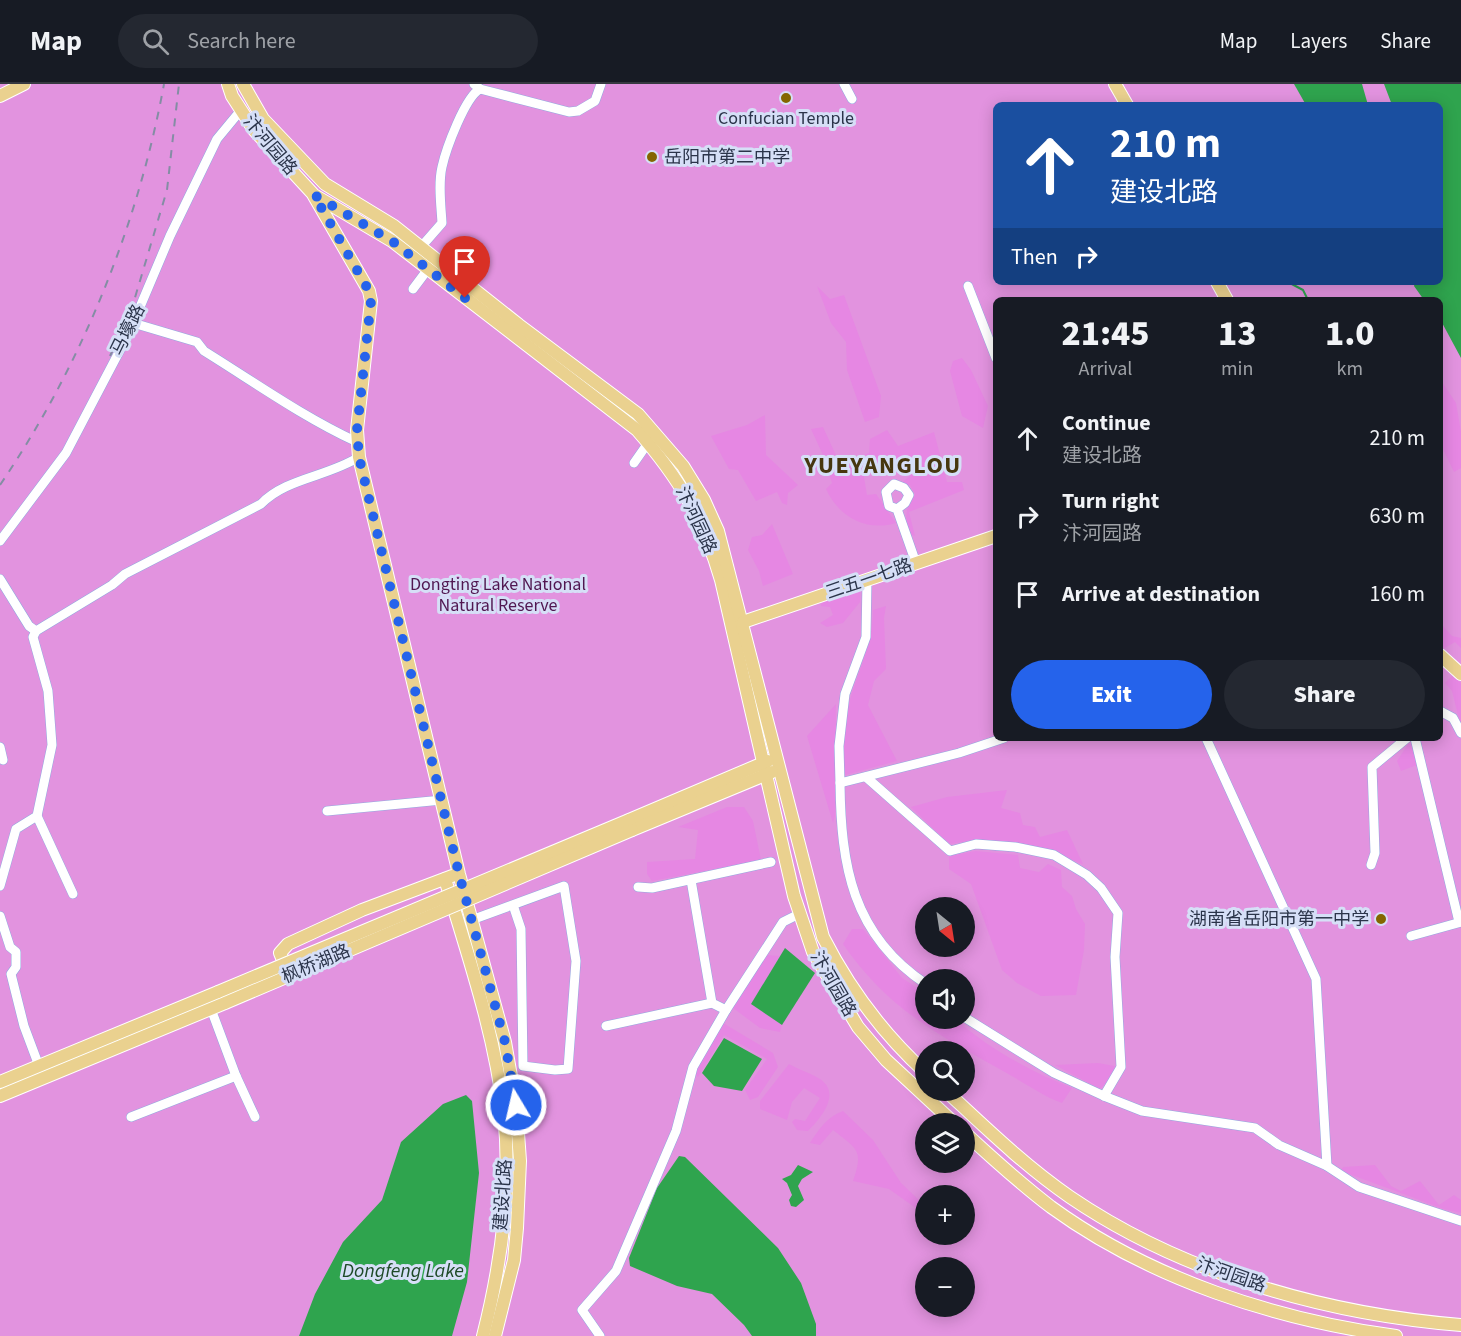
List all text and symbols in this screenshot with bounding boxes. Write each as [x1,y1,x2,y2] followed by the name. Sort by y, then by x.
[118,14,538,68] search box
[30,21,82,61] text: Map
[139,25,172,58] icon: search
[187,25,296,57] text: Search here
[1220,26,1257,56] text: Map
[1290,26,1347,56] text: Layers
[1380,26,1431,56] text: Share
[779,91,793,105] marker: Confucian Temple
[718,106,854,131] place label: Confucian Temple
[237,109,303,181] street label: 汴河园路
[1110,114,1221,174] text: 210 m
[1011,126,1089,204] icon: ahead
[664,145,790,170] place label: 岳阳市第二中学
[645,150,659,164] marker: 岳阳市第二中学
[1110,173,1218,212] text: 建设北路
[439,236,490,298] pin
[1070,240,1103,273] icon: right
[1011,241,1058,273] text: Then
[448,245,481,278] icon: arrive
[105,300,151,360] street label: 马壕路
[1061,308,1150,359] text: 21:45
[1218,308,1256,359] text: 13
[1325,308,1375,359] text: 1.0
[1079,355,1132,383] text: Arrival
[1221,355,1253,383] text: min
[1336,355,1363,383] text: km
[1062,407,1151,439] text: Continue
[1011,422,1044,455] icon: ahead
[1370,422,1425,454] text: 210 m
[1062,442,1142,470] text: 建设北路
[803,448,962,483] district label: YUEYANGLOU
[669,482,723,558] street label: 汴河园路
[1062,485,1159,517] text: Turn right
[1011,500,1044,533] icon: right
[1370,500,1425,532] text: 630 m
[1062,520,1142,548] text: 汴河园路
[822,553,916,605] street label: 三五一七路
[410,572,586,618] park label: Dongting Lake National Natural Reserve
[1011,578,1044,611] icon: arrive
[1062,578,1260,610] text: Arrive at destination
[1370,578,1425,610] text: 160 m
[1011,660,1212,729] button: Exit
[1224,660,1425,729] button: Share
[915,897,975,957] north arrow
[915,897,975,1317] map controls
[1189,907,1369,932] place label: 湖南省岳阳市第一中学
[1374,912,1388,926] marker: 湖南省岳阳市第一中学
[278,938,354,990] street label: 枫桥湖路
[804,947,862,1021] street label: 汴河园路
[915,969,975,1029] button: sound
[915,1041,975,1101] button: search
[484,1073,548,1137] position arrow
[915,1113,975,1173] button: layers
[488,1158,518,1232] street label: 建设北路
[915,1185,975,1245] button: +
[1193,1251,1269,1299] street label: 汴河园路
[342,1257,464,1285] water label: Dongfeng Lake
[915,1257,975,1317] button: −

